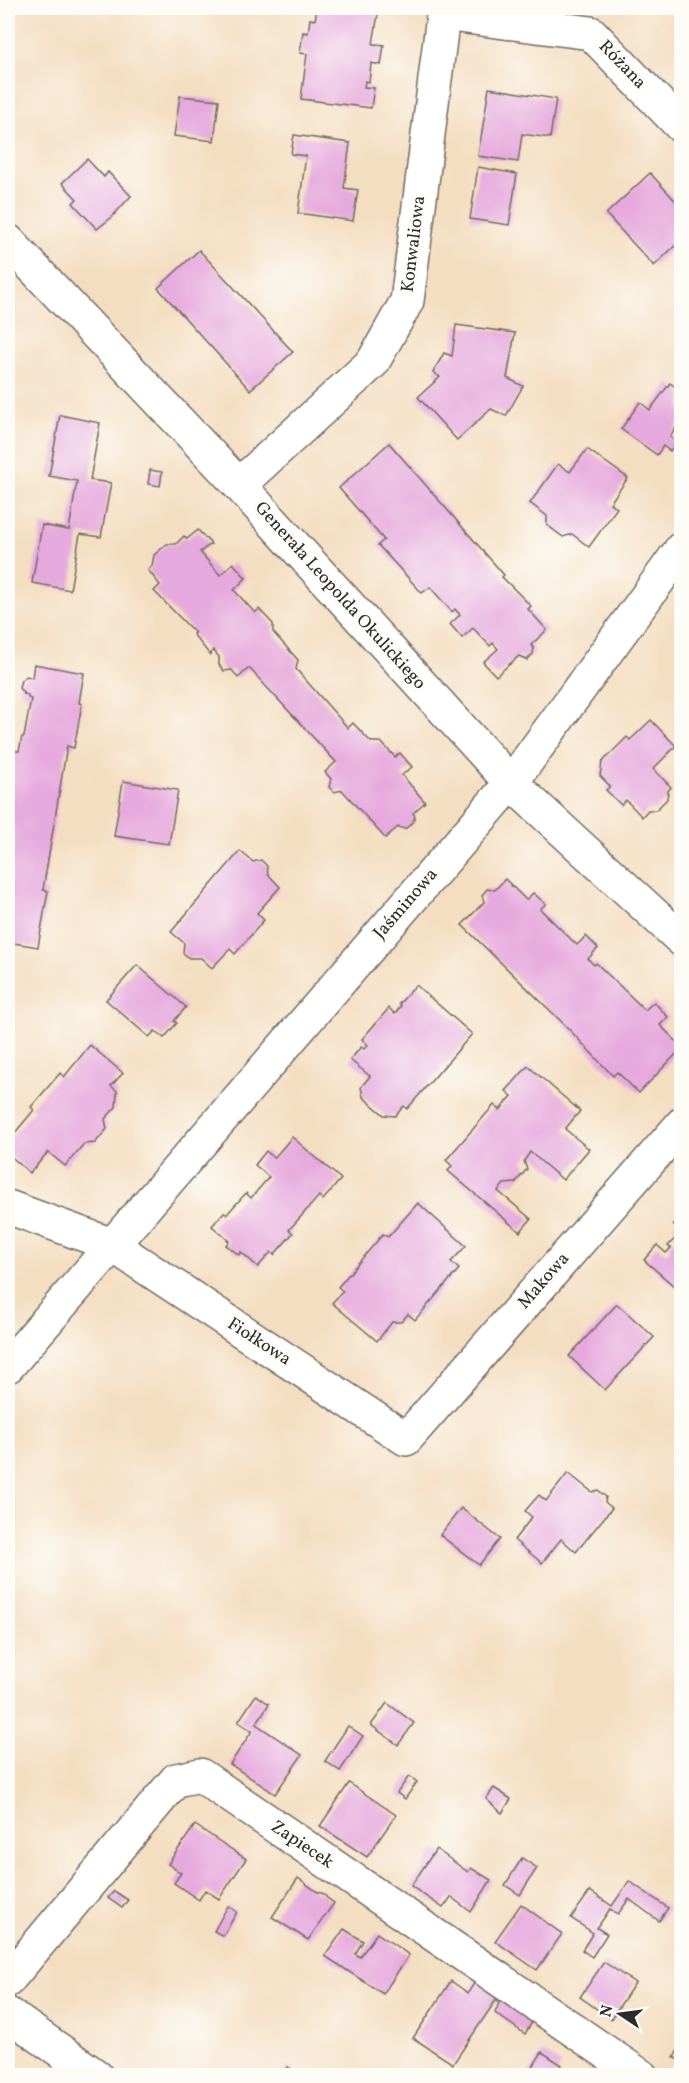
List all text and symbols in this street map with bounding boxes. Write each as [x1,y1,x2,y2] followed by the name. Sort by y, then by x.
[592,35,652,95] street label: Różana
[396,194,432,294] street label: Konwaliowa
[249,496,431,696] street label: Generała Leopolda Okulickiego
[368,863,444,945] street label: Jaśminowa
[512,1247,576,1315] street label: Makowa
[222,1312,296,1372] street label: Fiołkowa
[266,1815,339,1875] street label: Zapiecek
[590,1984,650,2044] north arrow
[595,2003,619,2019] text: N

